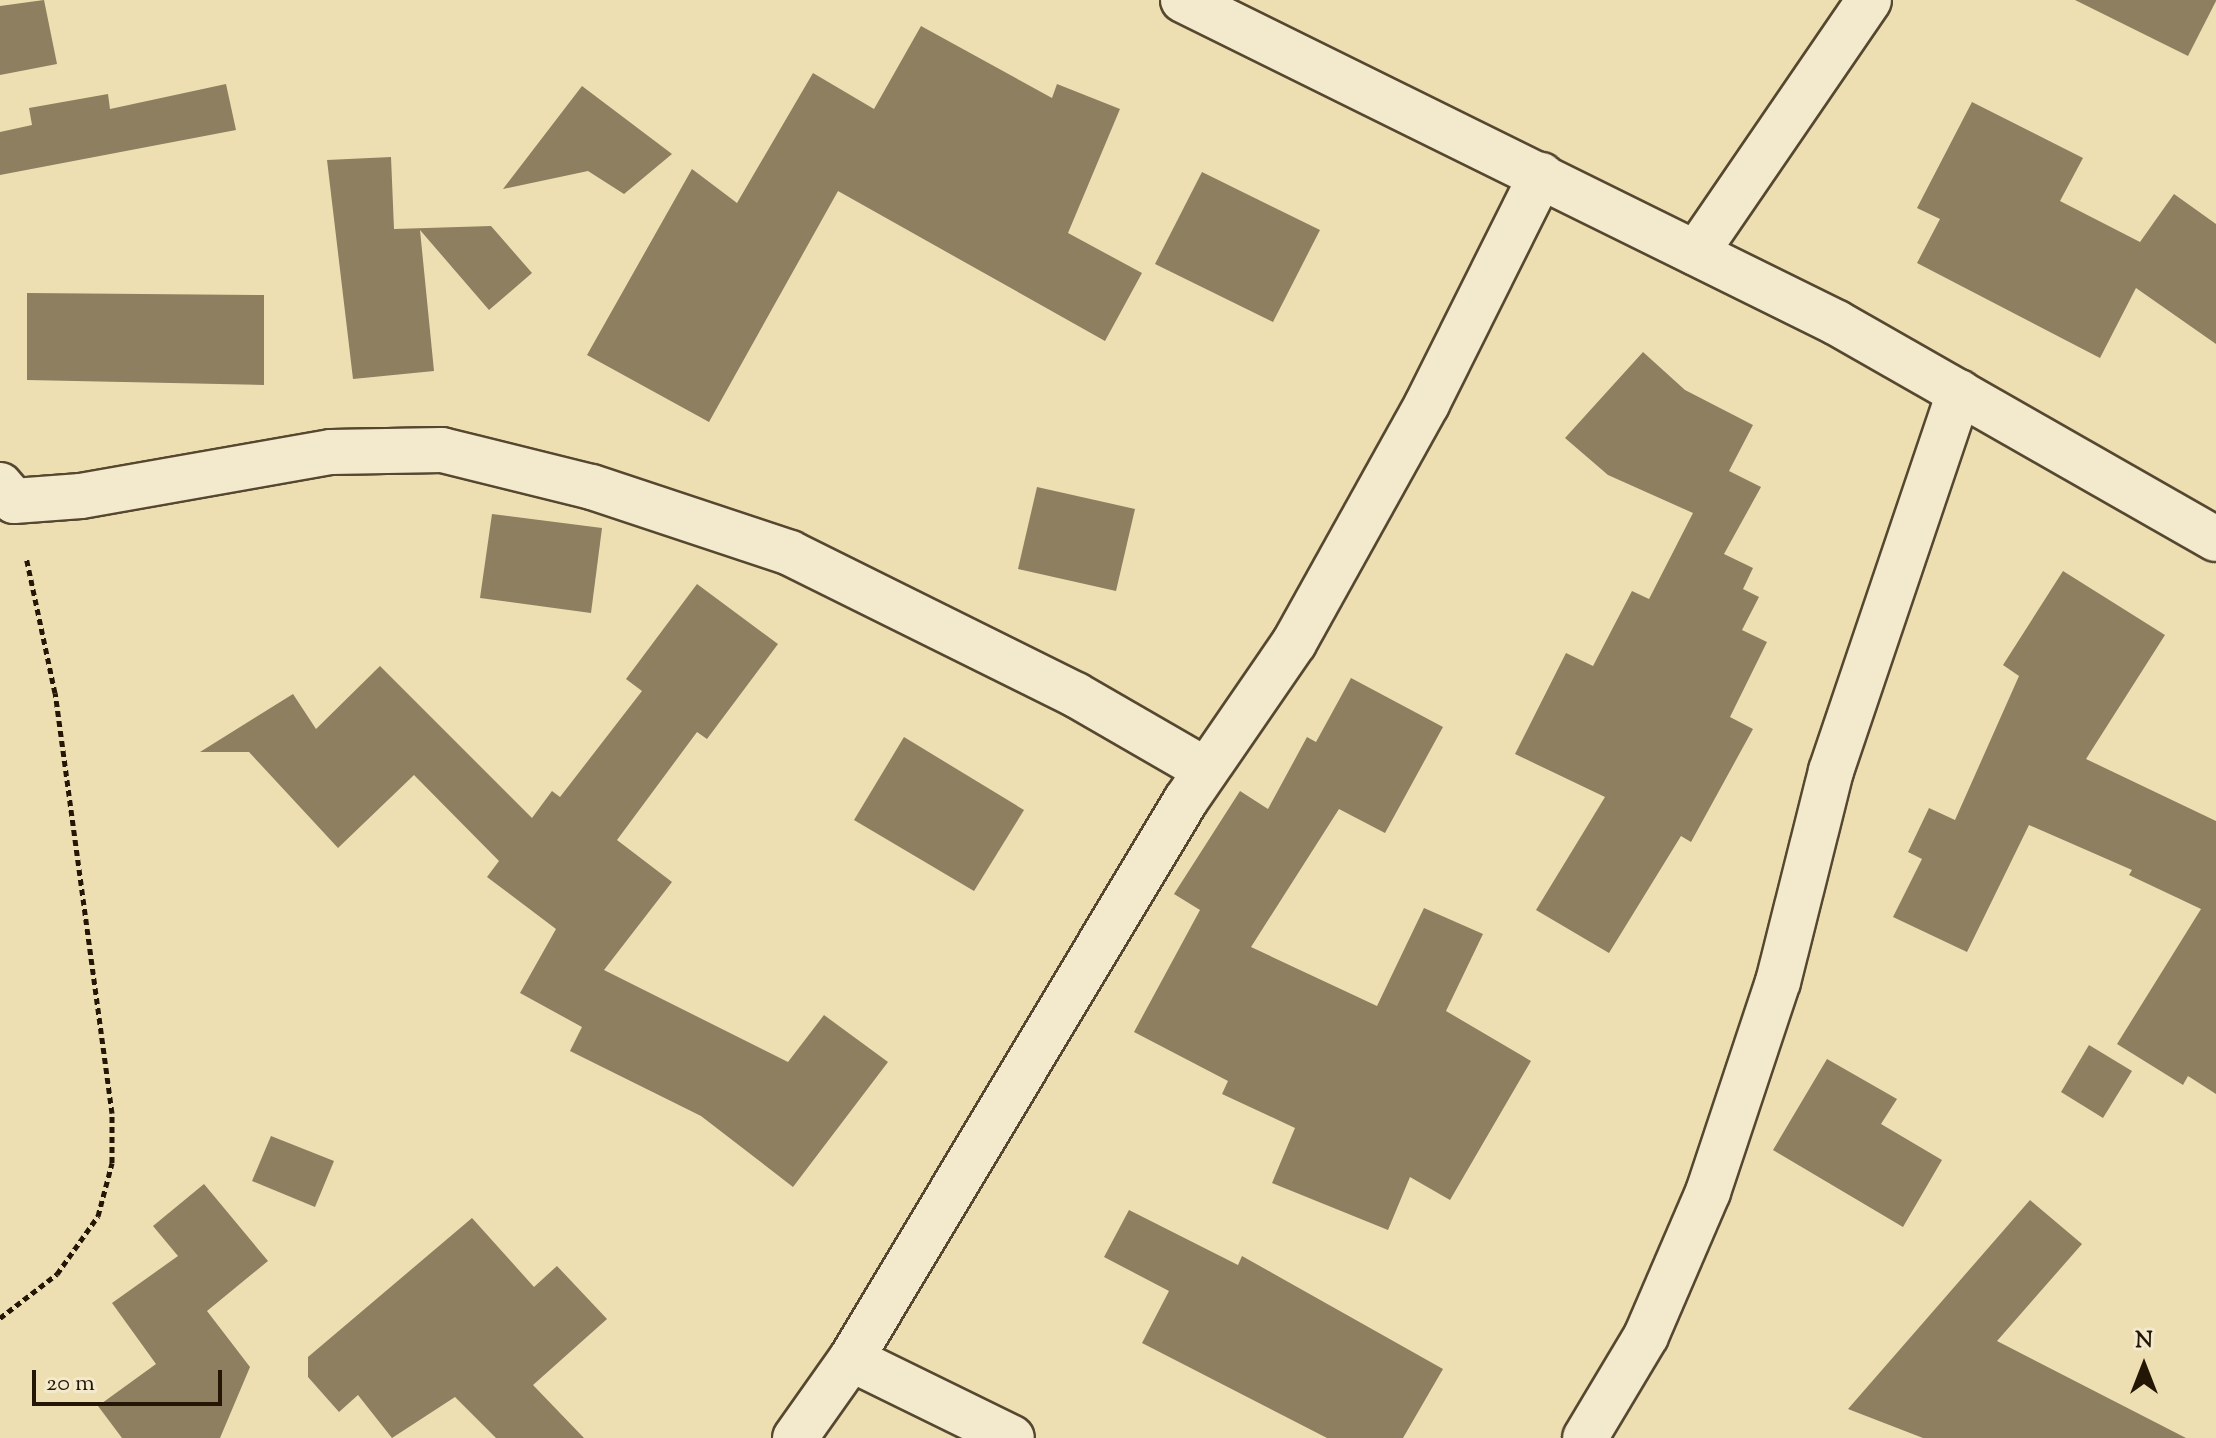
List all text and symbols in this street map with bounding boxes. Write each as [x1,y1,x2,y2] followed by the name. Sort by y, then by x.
[2104,1326,2184,1406] north arrow
[2135,1326,2153,1358] text: N
[36,1354,226,1404] scale bar
[46,1367,95,1401] text: 20 m

